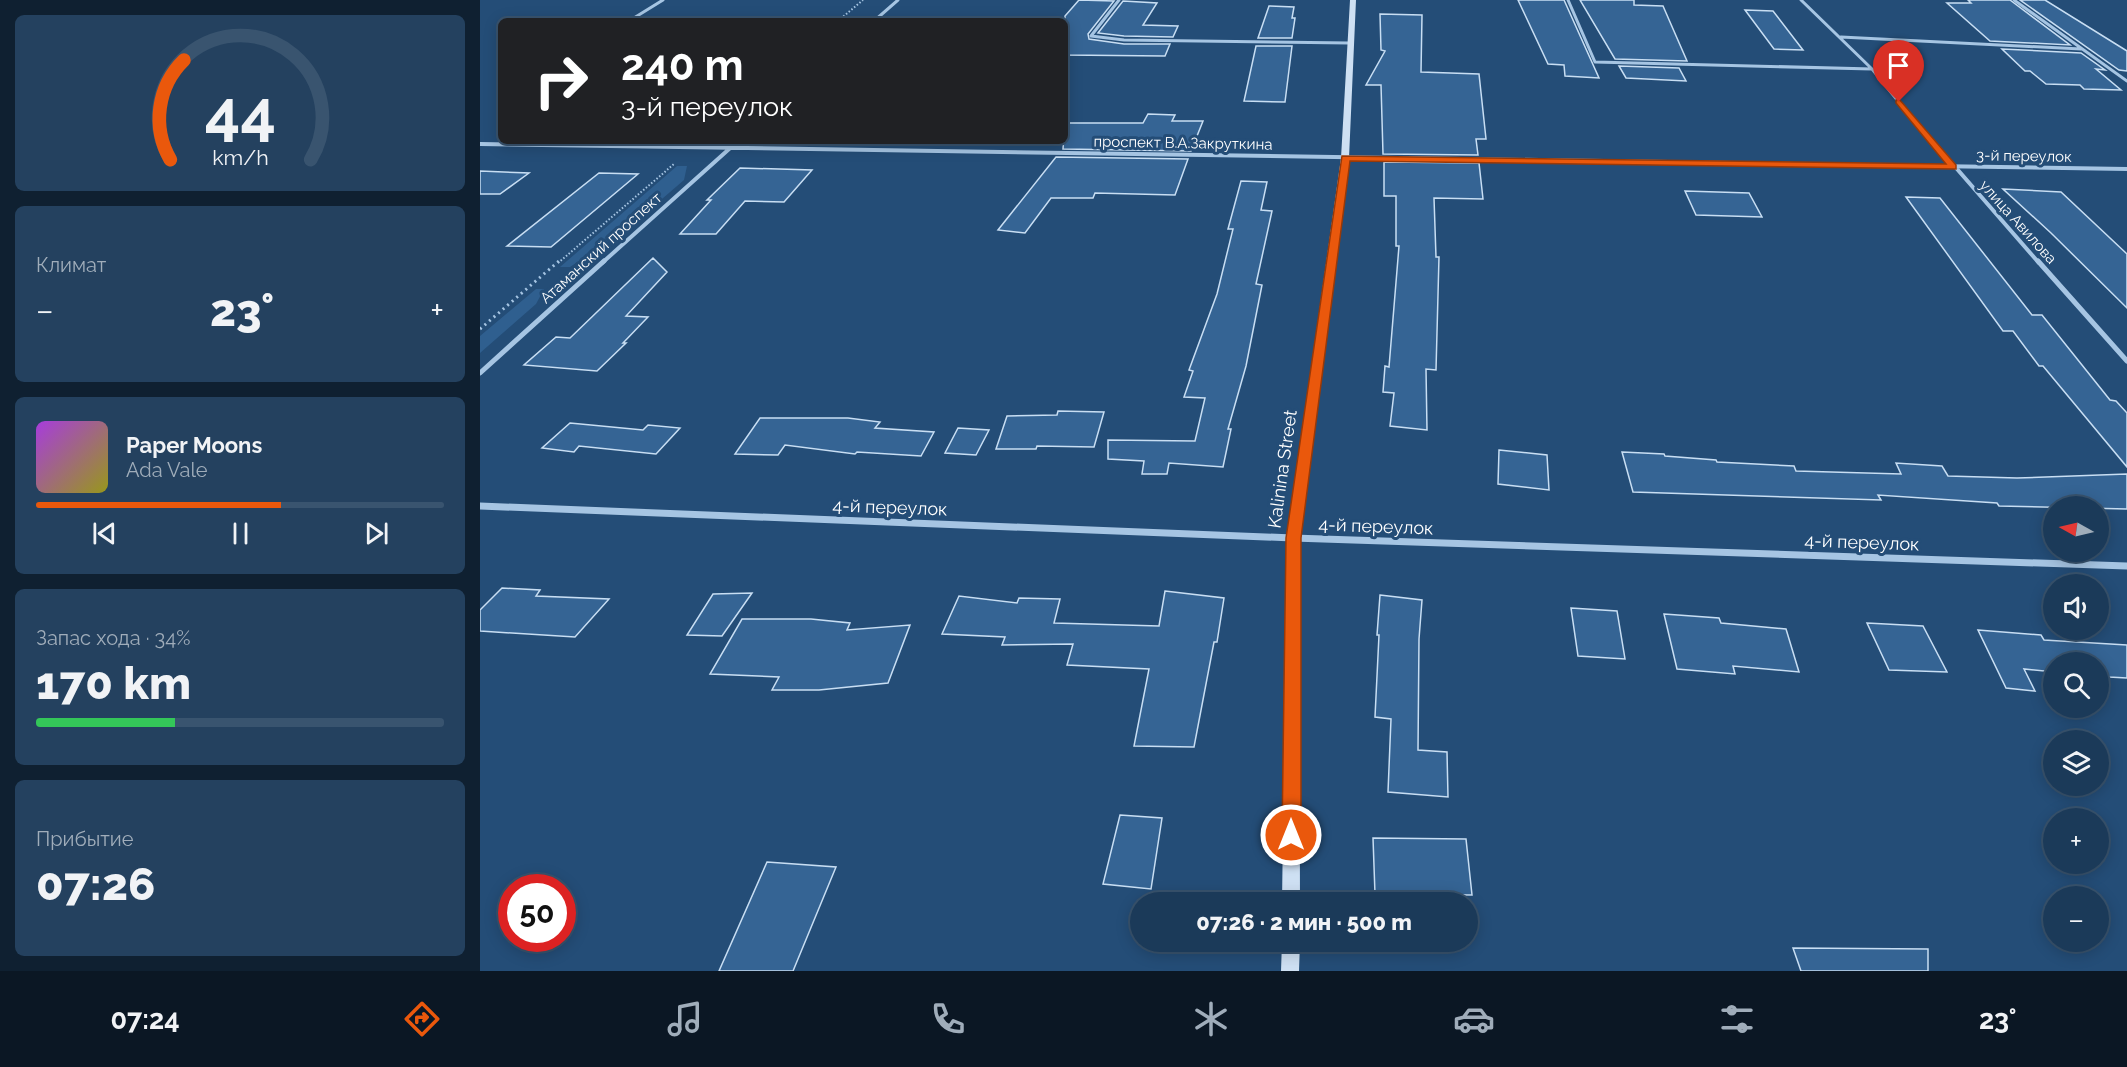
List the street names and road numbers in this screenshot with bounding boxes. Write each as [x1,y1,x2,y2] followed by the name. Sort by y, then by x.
[1093,132,1273,154] street label: проспект В.А.Закруткина
[1976,146,2072,166] street label: 3-й переулок
[1976,176,2060,268] street label: улица Авилова
[537,189,665,307] street label: Атаманский проспект
[1263,408,1301,530] street label: Kalinina Street
[832,495,948,519] street label: 4-й переулок
[1318,514,1434,538] street label: 4-й переулок
[1804,530,1920,554] street label: 4-й переулок

